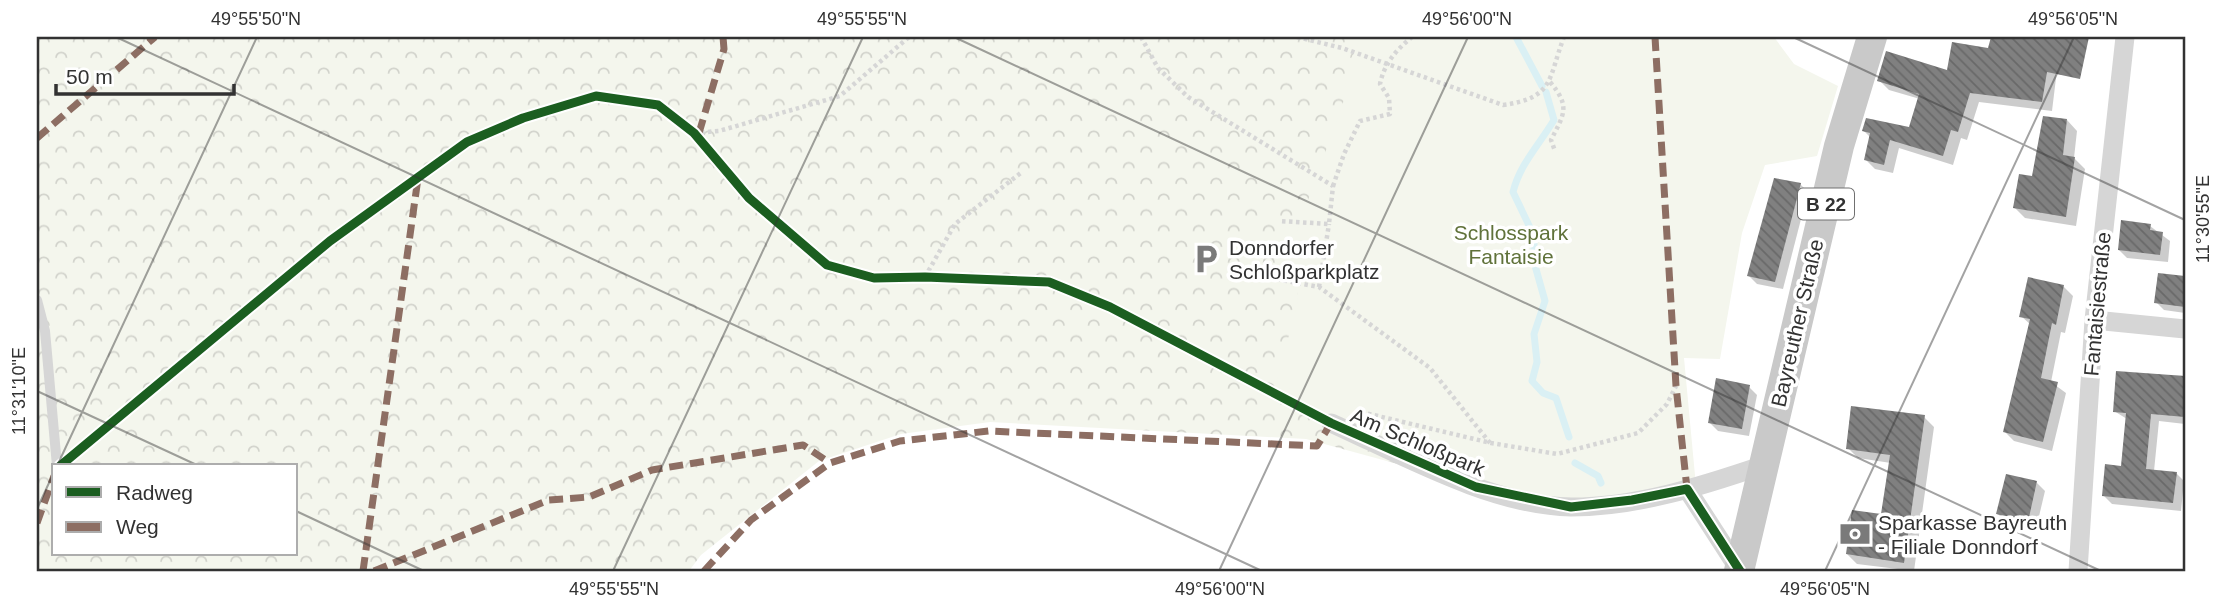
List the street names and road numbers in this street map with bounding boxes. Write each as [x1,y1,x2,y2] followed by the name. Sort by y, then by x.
[1798,188,1854,220] road number: B 22
[2079,231,2115,377] street label: Fantaisiestraße
[1766,237,1828,409] street label: Bayreuther Straße
[1347,403,1489,481] street label: Am Schloßpark

